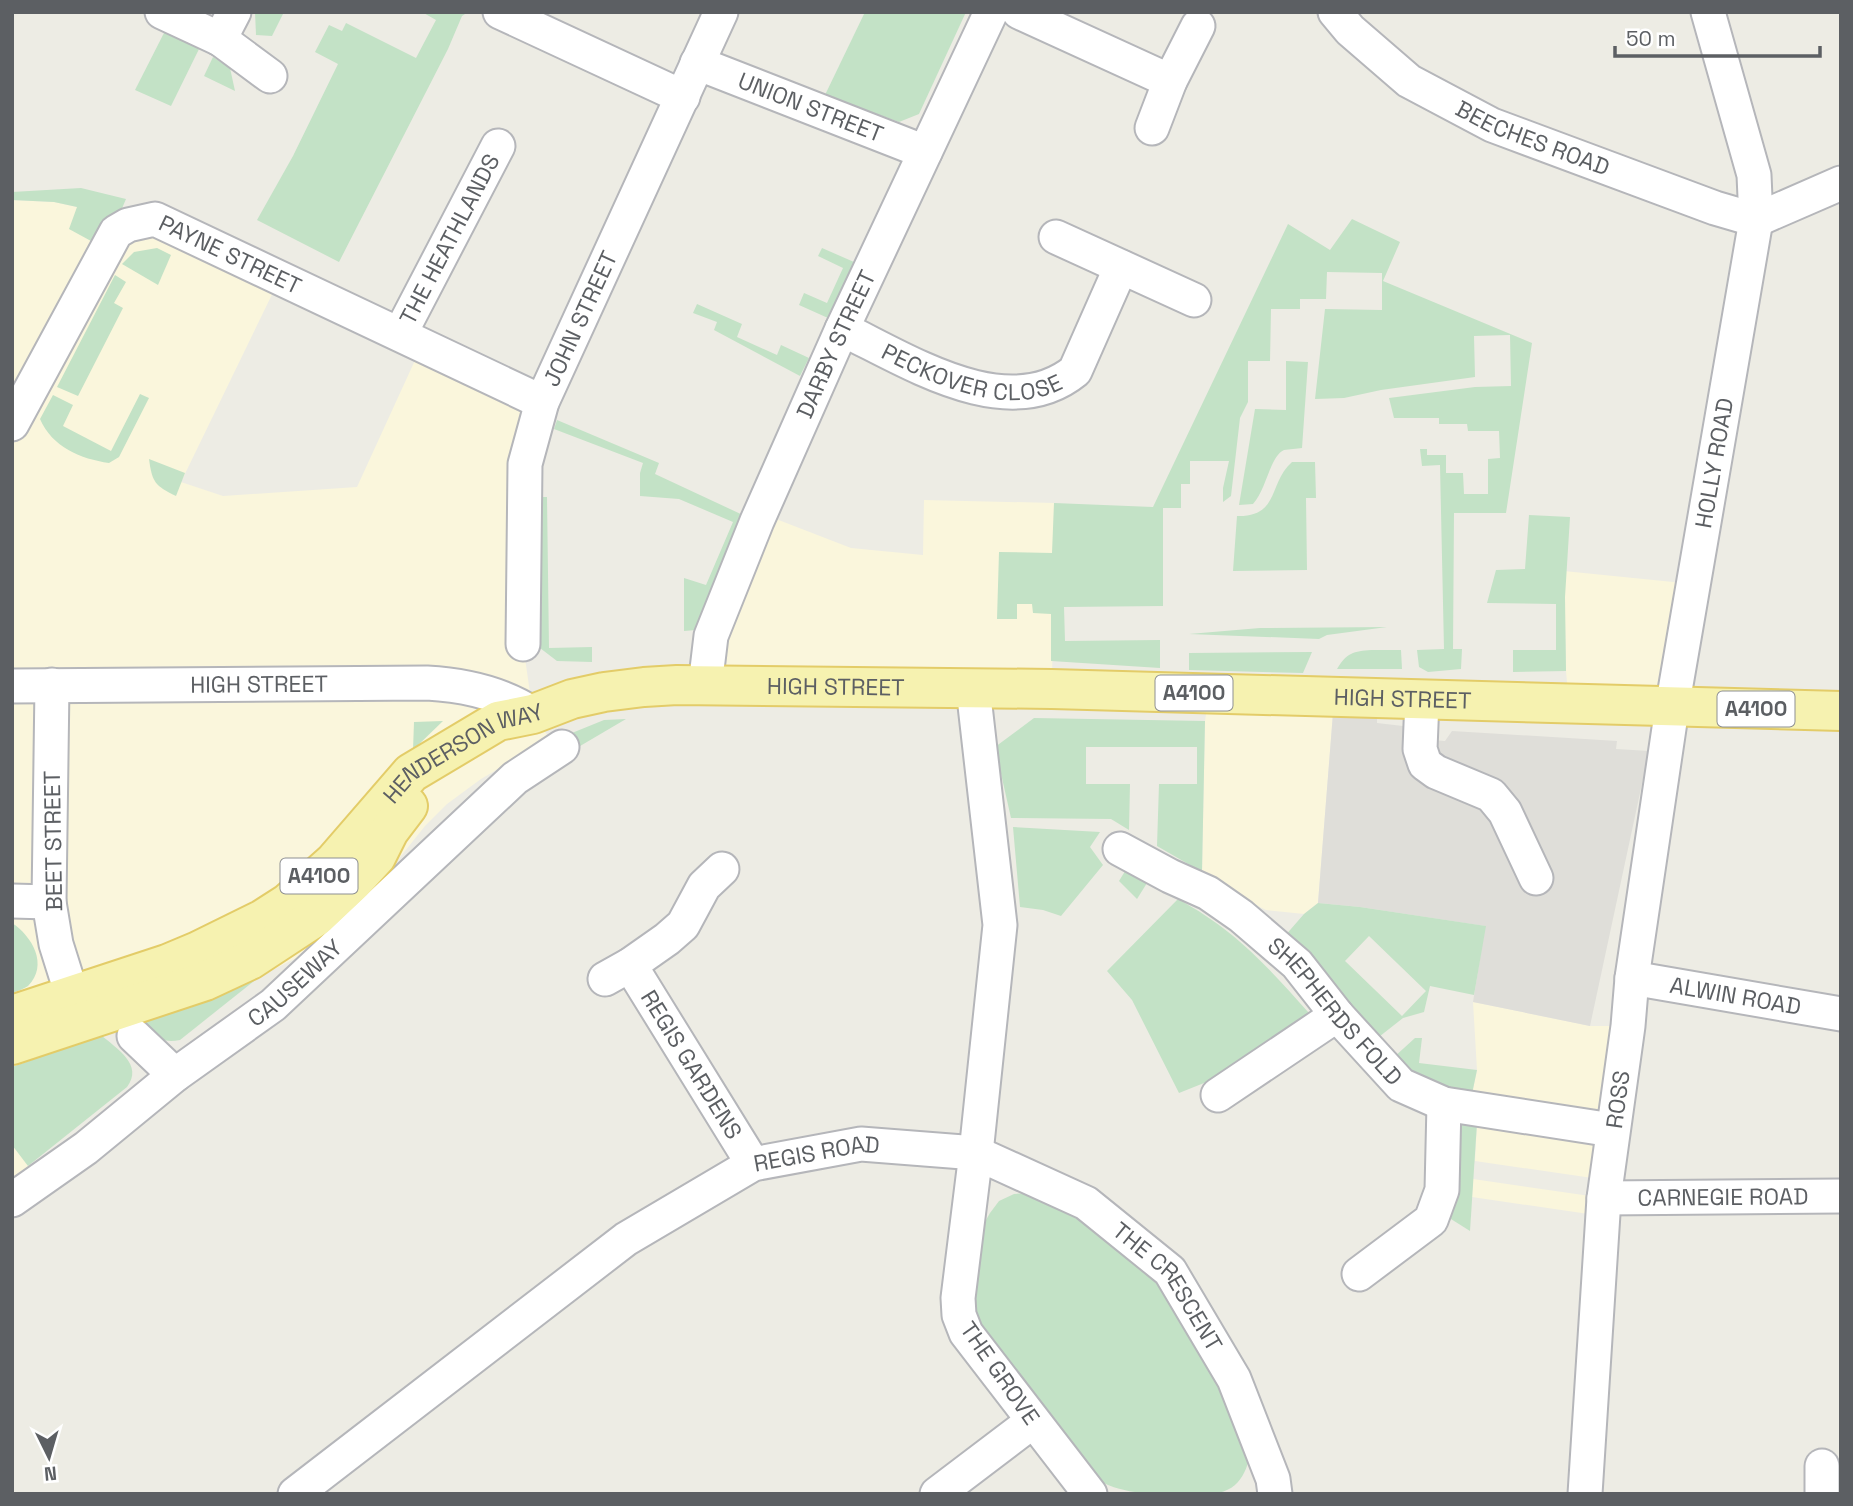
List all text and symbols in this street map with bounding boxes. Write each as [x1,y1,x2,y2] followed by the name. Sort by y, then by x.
[1615,14,1820,58] scale bar
[1626,25,1676,52] text: 50 m
[734,65,888,149] street label: UNION STREET
[1450,93,1614,182] street label: BEECHES ROAD
[393,149,506,330] street label: THE HEATHLANDS
[154,208,306,301] street label: PAYNE STREET
[536,246,624,391] street label: JOHN STREET
[789,265,883,423] street label: DARBY STREET
[877,337,1067,407] street label: PECKOVER CLOSE
[1688,395,1740,531] street label: HOLLY ROAD
[190,669,328,700] street label: HIGH STREET
[767,671,905,702] street label: HIGH STREET
[1156,676,1232,710] road number: A4100
[1333,682,1472,716] street label: HIGH STREET
[1718,692,1795,726] road number: A4100
[376,696,548,810] street label: HENDERSON WAY
[37,770,69,912] street label: BEET STREET
[280,858,358,894] road number: A4100
[1261,930,1409,1092] street label: SHEPHERDS FOLD
[242,933,349,1033] street label: CAUSEWAY
[1668,970,1803,1022] street label: ALWIN ROAD
[634,984,749,1145] street label: REGIS GARDENS
[1599,1069,1637,1130] street label: ROSS
[751,1129,881,1179] street label: REGIS ROAD
[1637,1181,1809,1213] street label: CARNEGIE ROAD
[1106,1215,1229,1357] street label: THE CRESCENT
[953,1315,1047,1431] street label: THE GROVE
[14,1422,84,1492] north arrow
[43,1460,58,1486] text: N

